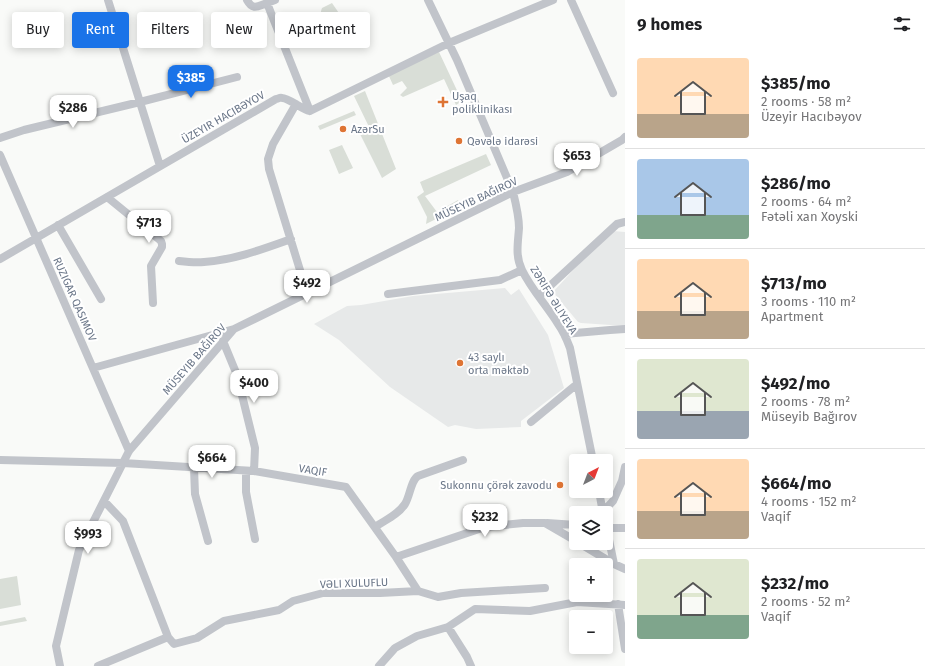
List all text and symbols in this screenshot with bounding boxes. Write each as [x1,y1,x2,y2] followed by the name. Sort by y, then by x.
[12,12,64,48] chip: Buy
[72,12,129,48] chip: Rent
[137,12,203,48] chip: Filters
[211,12,267,48] chip: New
[275,12,370,48] chip: Apartment
[891,13,913,35] icon: filters
[637,14,702,35] text: 9 homes
[167,65,215,99] pin: $385
[177,70,205,85] text: $385
[761,73,830,94] text: $385/mo
[669,74,717,122] icon: home
[179,87,268,146] street label: ÜZEYIR HACIBƏYOV
[452,90,512,116] place label: Uşaq poliklinikası
[761,94,851,109] text: 2 rooms · 58 m²
[49,95,97,129] pin: $286
[437,96,449,108] marker: Uşaq poliklinikası
[59,100,87,115] text: $286
[761,109,862,124] text: Üzeyir Hacıbəyov
[351,123,385,136] place label: AzərSu
[338,124,348,134] marker: AzərSu
[467,135,538,148] place label: Qəvələ idarəsi
[454,136,464,146] marker: Qəvələ idarəsi
[553,143,601,177] pin: $653
[563,148,591,163] text: $653
[432,173,520,224] street label: MÜSEYIB BAĞIROV
[761,173,831,194] text: $286/mo
[669,175,717,223] icon: home
[761,194,851,209] text: 2 rooms · 64 m²
[761,209,858,224] text: Fətəli xan Xoyski
[125,210,173,244] pin: $713
[136,215,162,230] text: $713
[50,255,99,344] street label: RUZIGAR QASIMOV
[527,264,580,337] street label: ZƏRIFƏ ƏLIYEVA
[283,270,331,304] pin: $492
[761,273,827,294] text: $713/mo
[293,275,321,290] text: $492
[669,275,717,323] icon: home
[761,294,856,309] text: 3 rooms · 110 m²
[761,309,823,324] text: Apartment
[159,320,229,397] street label: MÜSEYIB BAĞIROV
[468,351,529,377] place label: 43 saylı orta məktəb
[455,358,465,368] marker: 43 saylı orta məktəb
[230,370,278,404] pin: $400
[761,373,830,394] text: $492/mo
[239,375,269,390] text: $400
[669,375,717,423] icon: home
[761,394,850,409] text: 2 rooms · 78 m²
[761,409,857,424] text: Müseyib Bağırov
[188,445,236,479] pin: $664
[197,450,227,465] text: $664
[569,454,613,498] north arrow
[569,454,613,654] map controls
[298,462,329,479] street label: VAQIF
[761,473,831,494] text: $664/mo
[669,475,717,523] icon: home
[440,479,552,492] place label: Sukonnu çörək zavodu
[555,480,565,490] marker: Sukonnu çörək zavodu
[761,494,857,509] text: 4 rooms · 152 m²
[461,504,509,538] pin: $232
[569,506,613,550] button: layers
[471,509,499,524] text: $232
[761,509,791,524] text: Vaqif
[64,521,112,555] pin: $993
[74,526,102,541] text: $993
[569,558,613,602] button: +
[761,573,829,594] text: $232/mo
[669,575,717,623] icon: home
[320,576,388,591] street label: VƏLI XULUFLU
[761,594,850,609] text: 2 rooms · 52 m²
[761,609,791,624] text: Vaqif
[569,610,613,654] button: −

